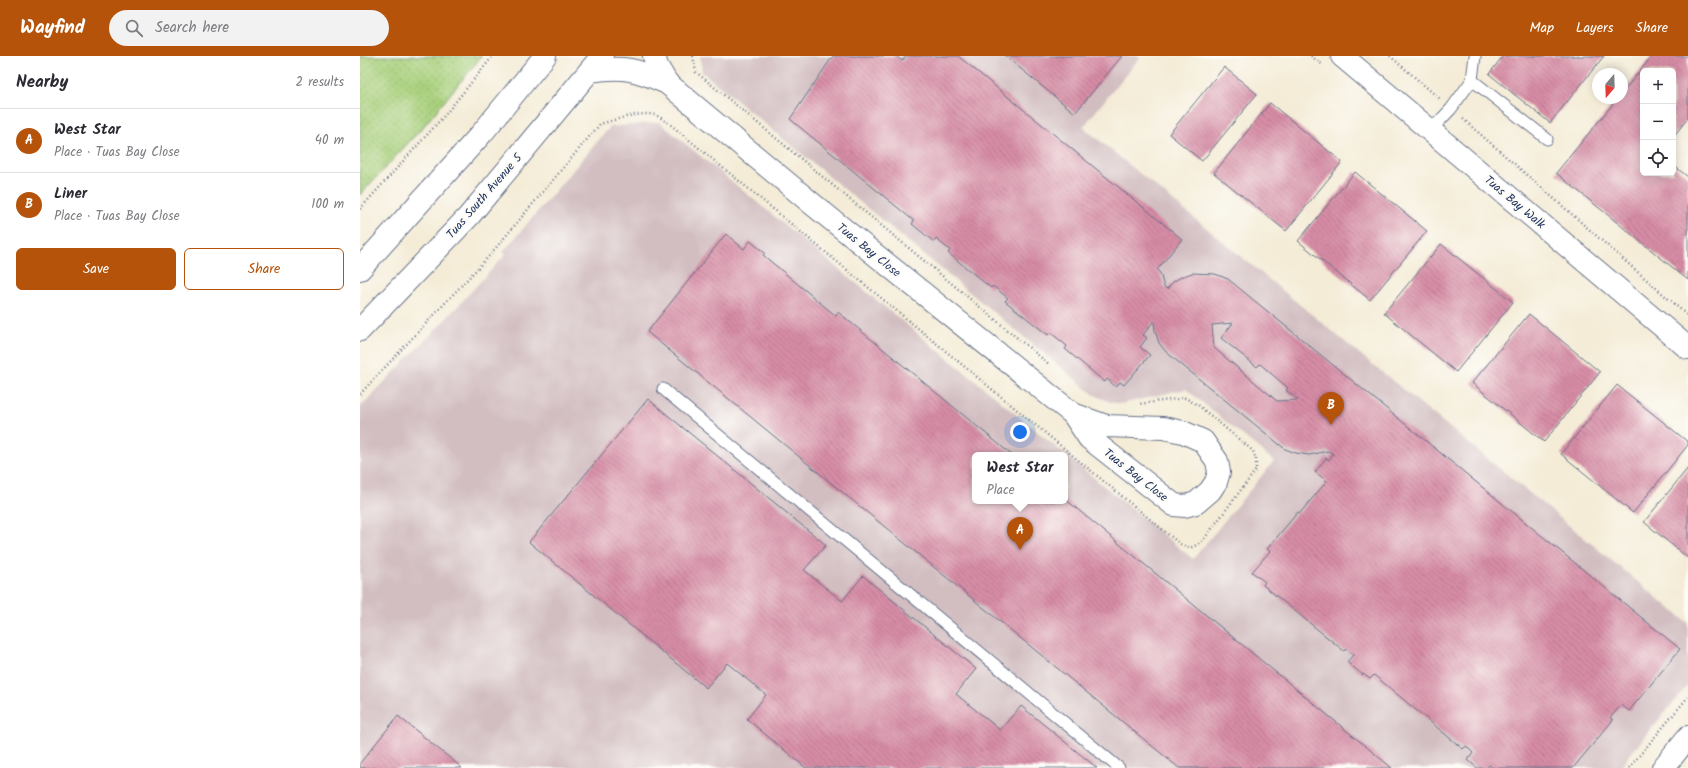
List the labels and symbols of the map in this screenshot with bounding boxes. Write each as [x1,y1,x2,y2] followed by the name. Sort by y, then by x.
[1592,68,1628,104] north arrow
[442,148,528,243] street label: Tuas South Avenue 5
[1480,171,1550,234] street label: Tuas Bay Walk
[833,219,905,283] street label: Tuas Bay Close
[1318,392,1344,425] pin: B
[1010,422,1030,442] your location
[1099,444,1173,507] street label: Tuas Bay Close
[1007,517,1033,550] pin: A

